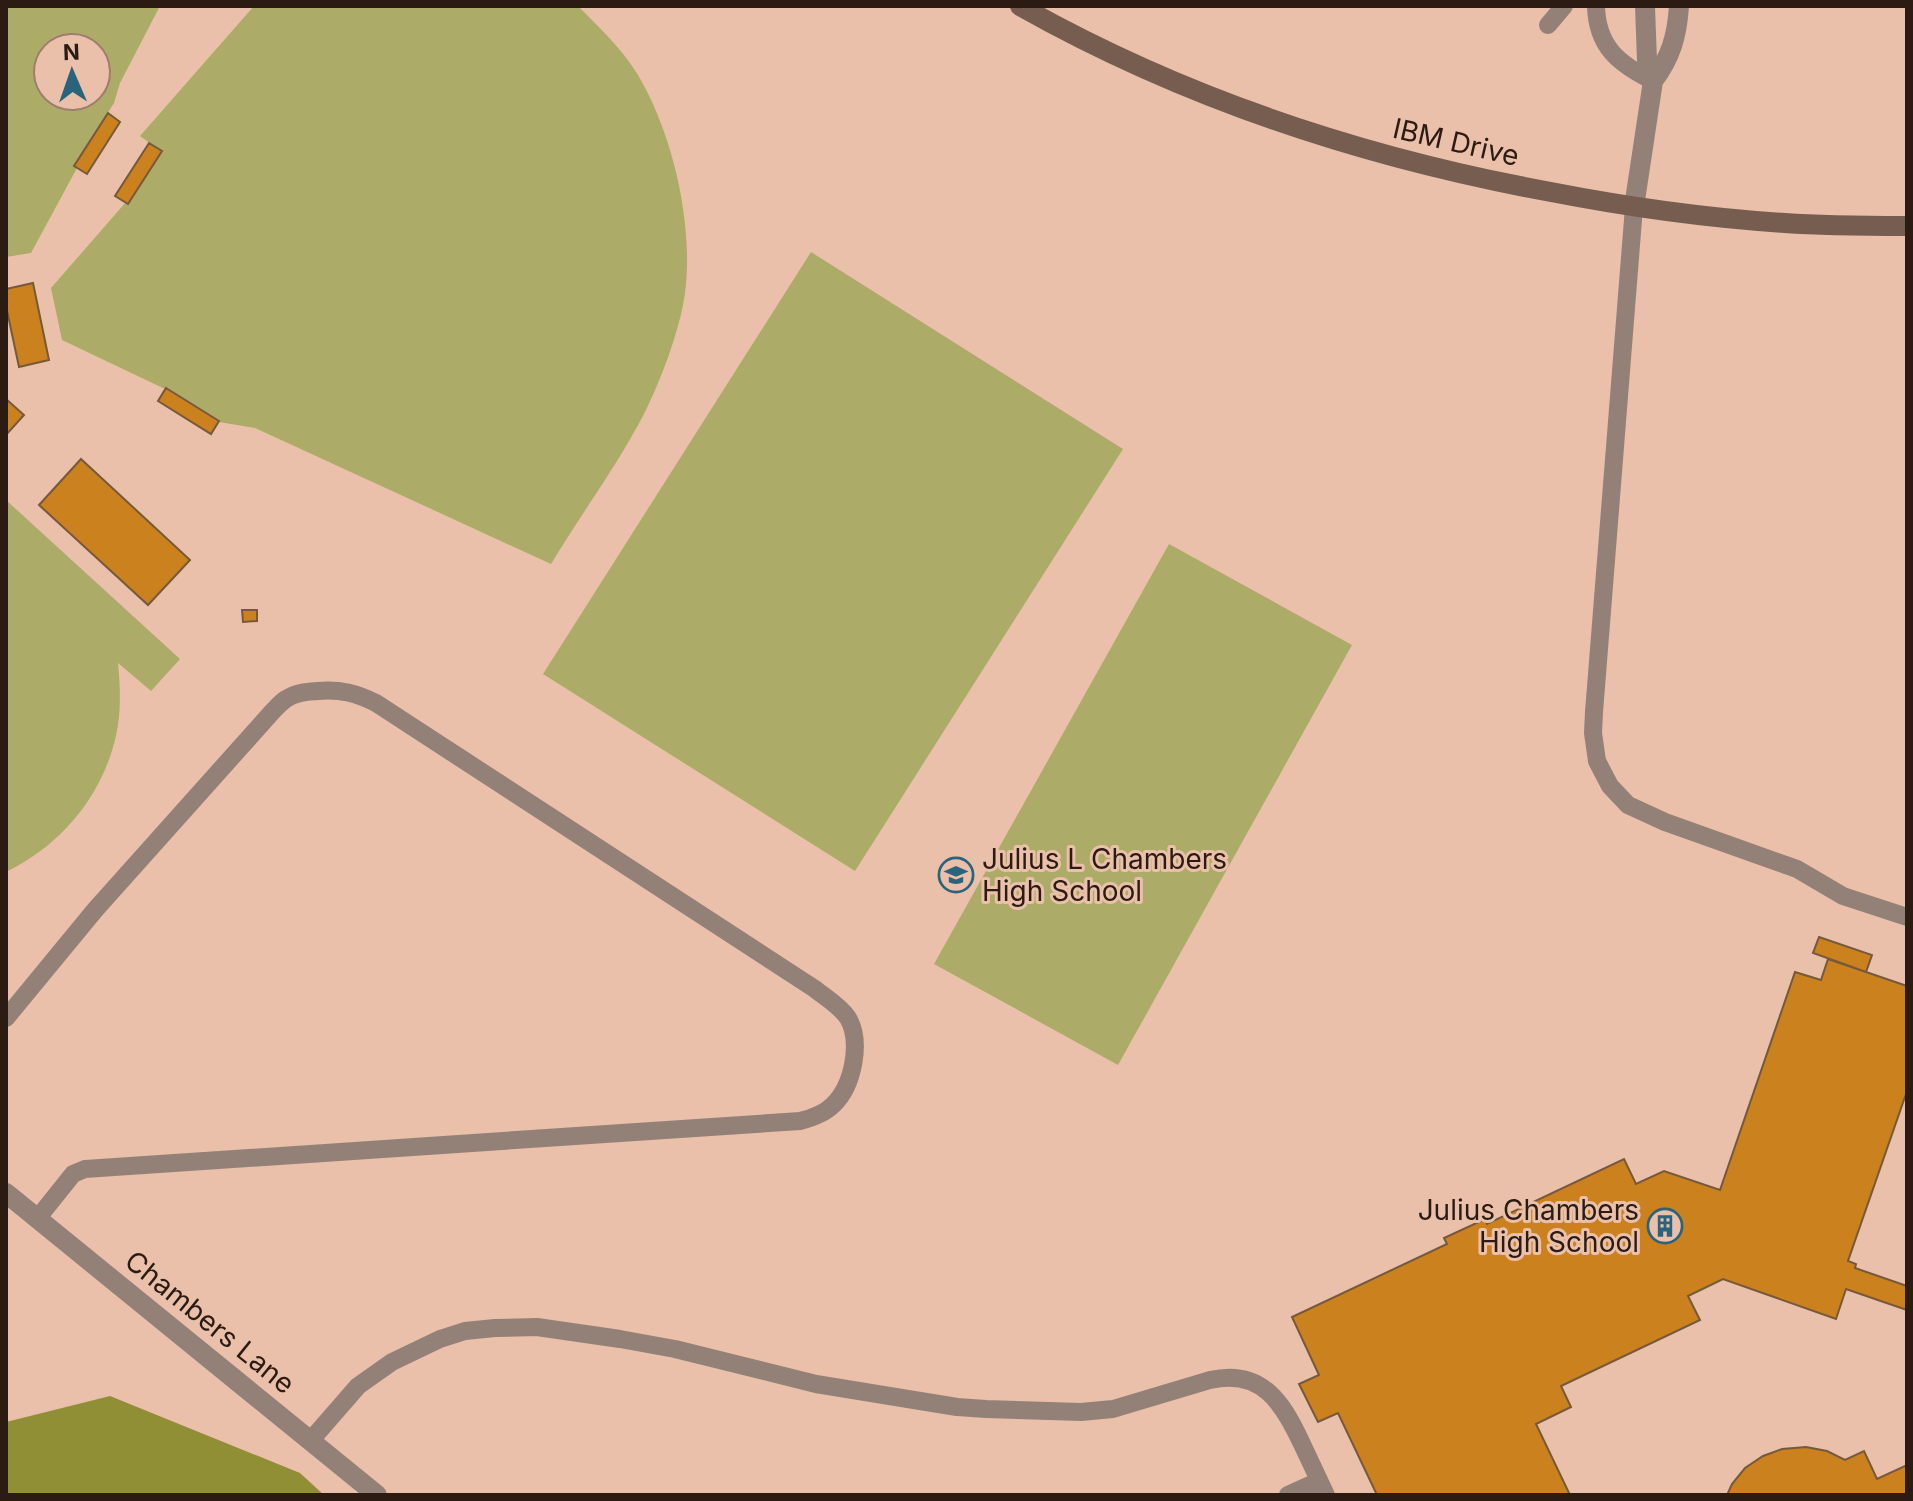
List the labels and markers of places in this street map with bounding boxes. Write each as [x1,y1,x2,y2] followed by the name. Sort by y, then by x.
[982,842,1227,908] place label: Julius L Chambers High School
[937,856,975,894] school or university icon: Julius L Chambers High School
[1418,1193,1639,1259] place label: Julius Chambers High School
[1646,1207,1684,1245] building icon: Julius Chambers High School

